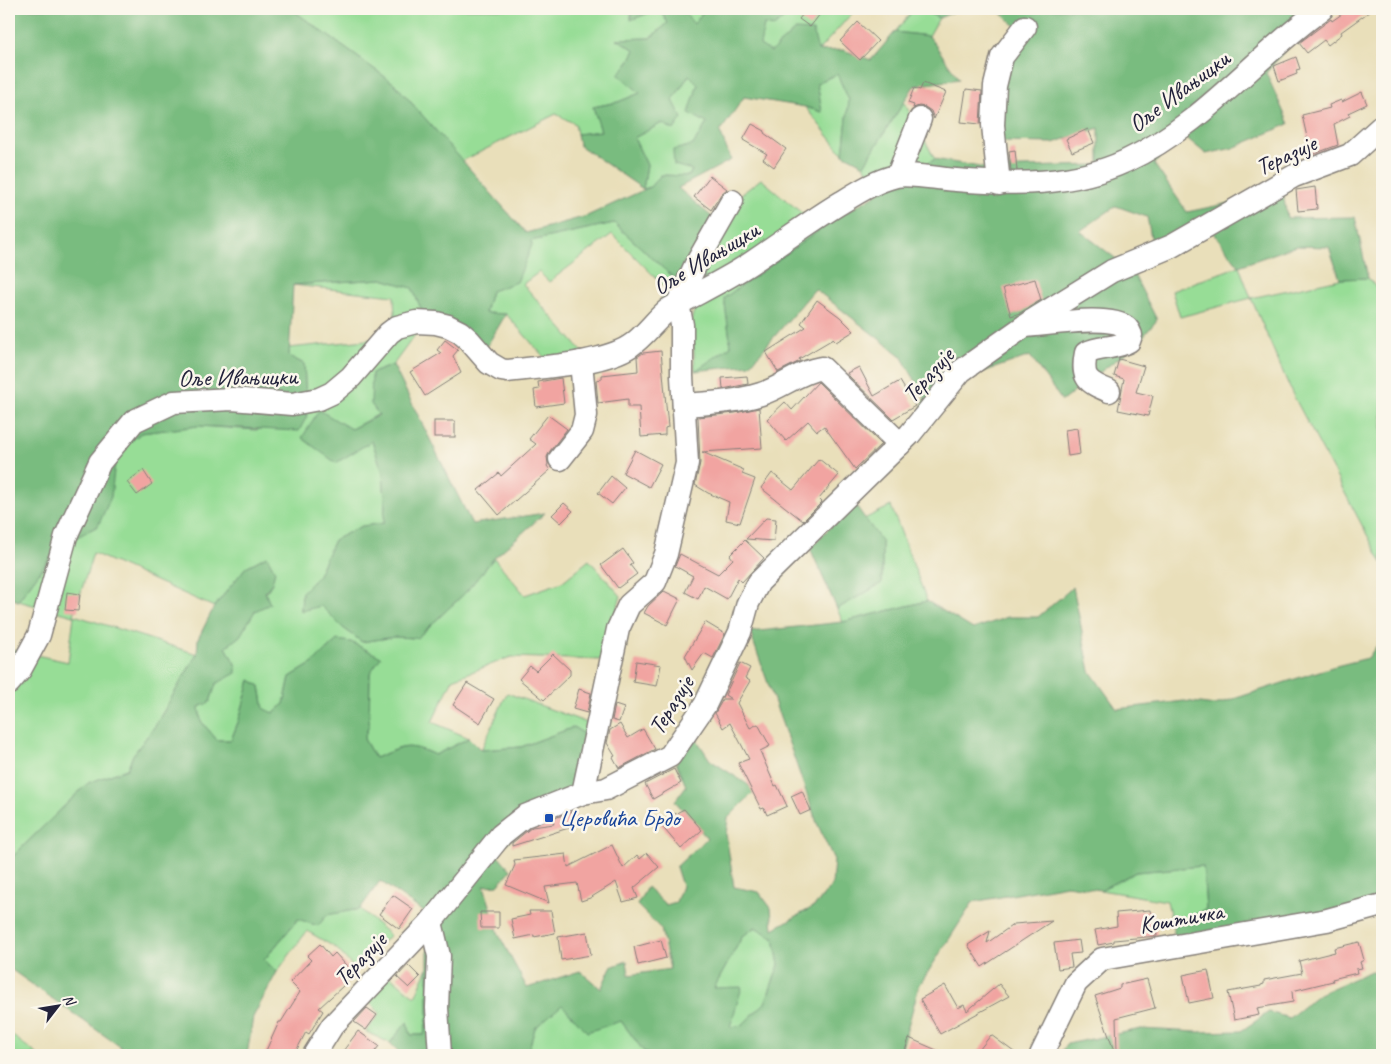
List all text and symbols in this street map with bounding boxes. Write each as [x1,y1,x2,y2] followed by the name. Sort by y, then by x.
[1122,42,1237,139] street label: Оље Ивањицки
[1251,127,1323,182] street label: Теразије
[647,214,766,302] street label: Оље Ивањицки
[896,340,962,409] street label: Теразије
[178,361,299,393] street label: Оље Ивањицки
[641,668,702,740] street label: Теразије
[559,803,682,833] place label: Церовића Брдо
[543,812,555,824] marker: Церовића Брдо
[1137,896,1227,940] street label: Коштичка
[327,924,394,992] street label: Теразије
[32,982,82,1032] north arrow
[59,991,79,1010] text: N

